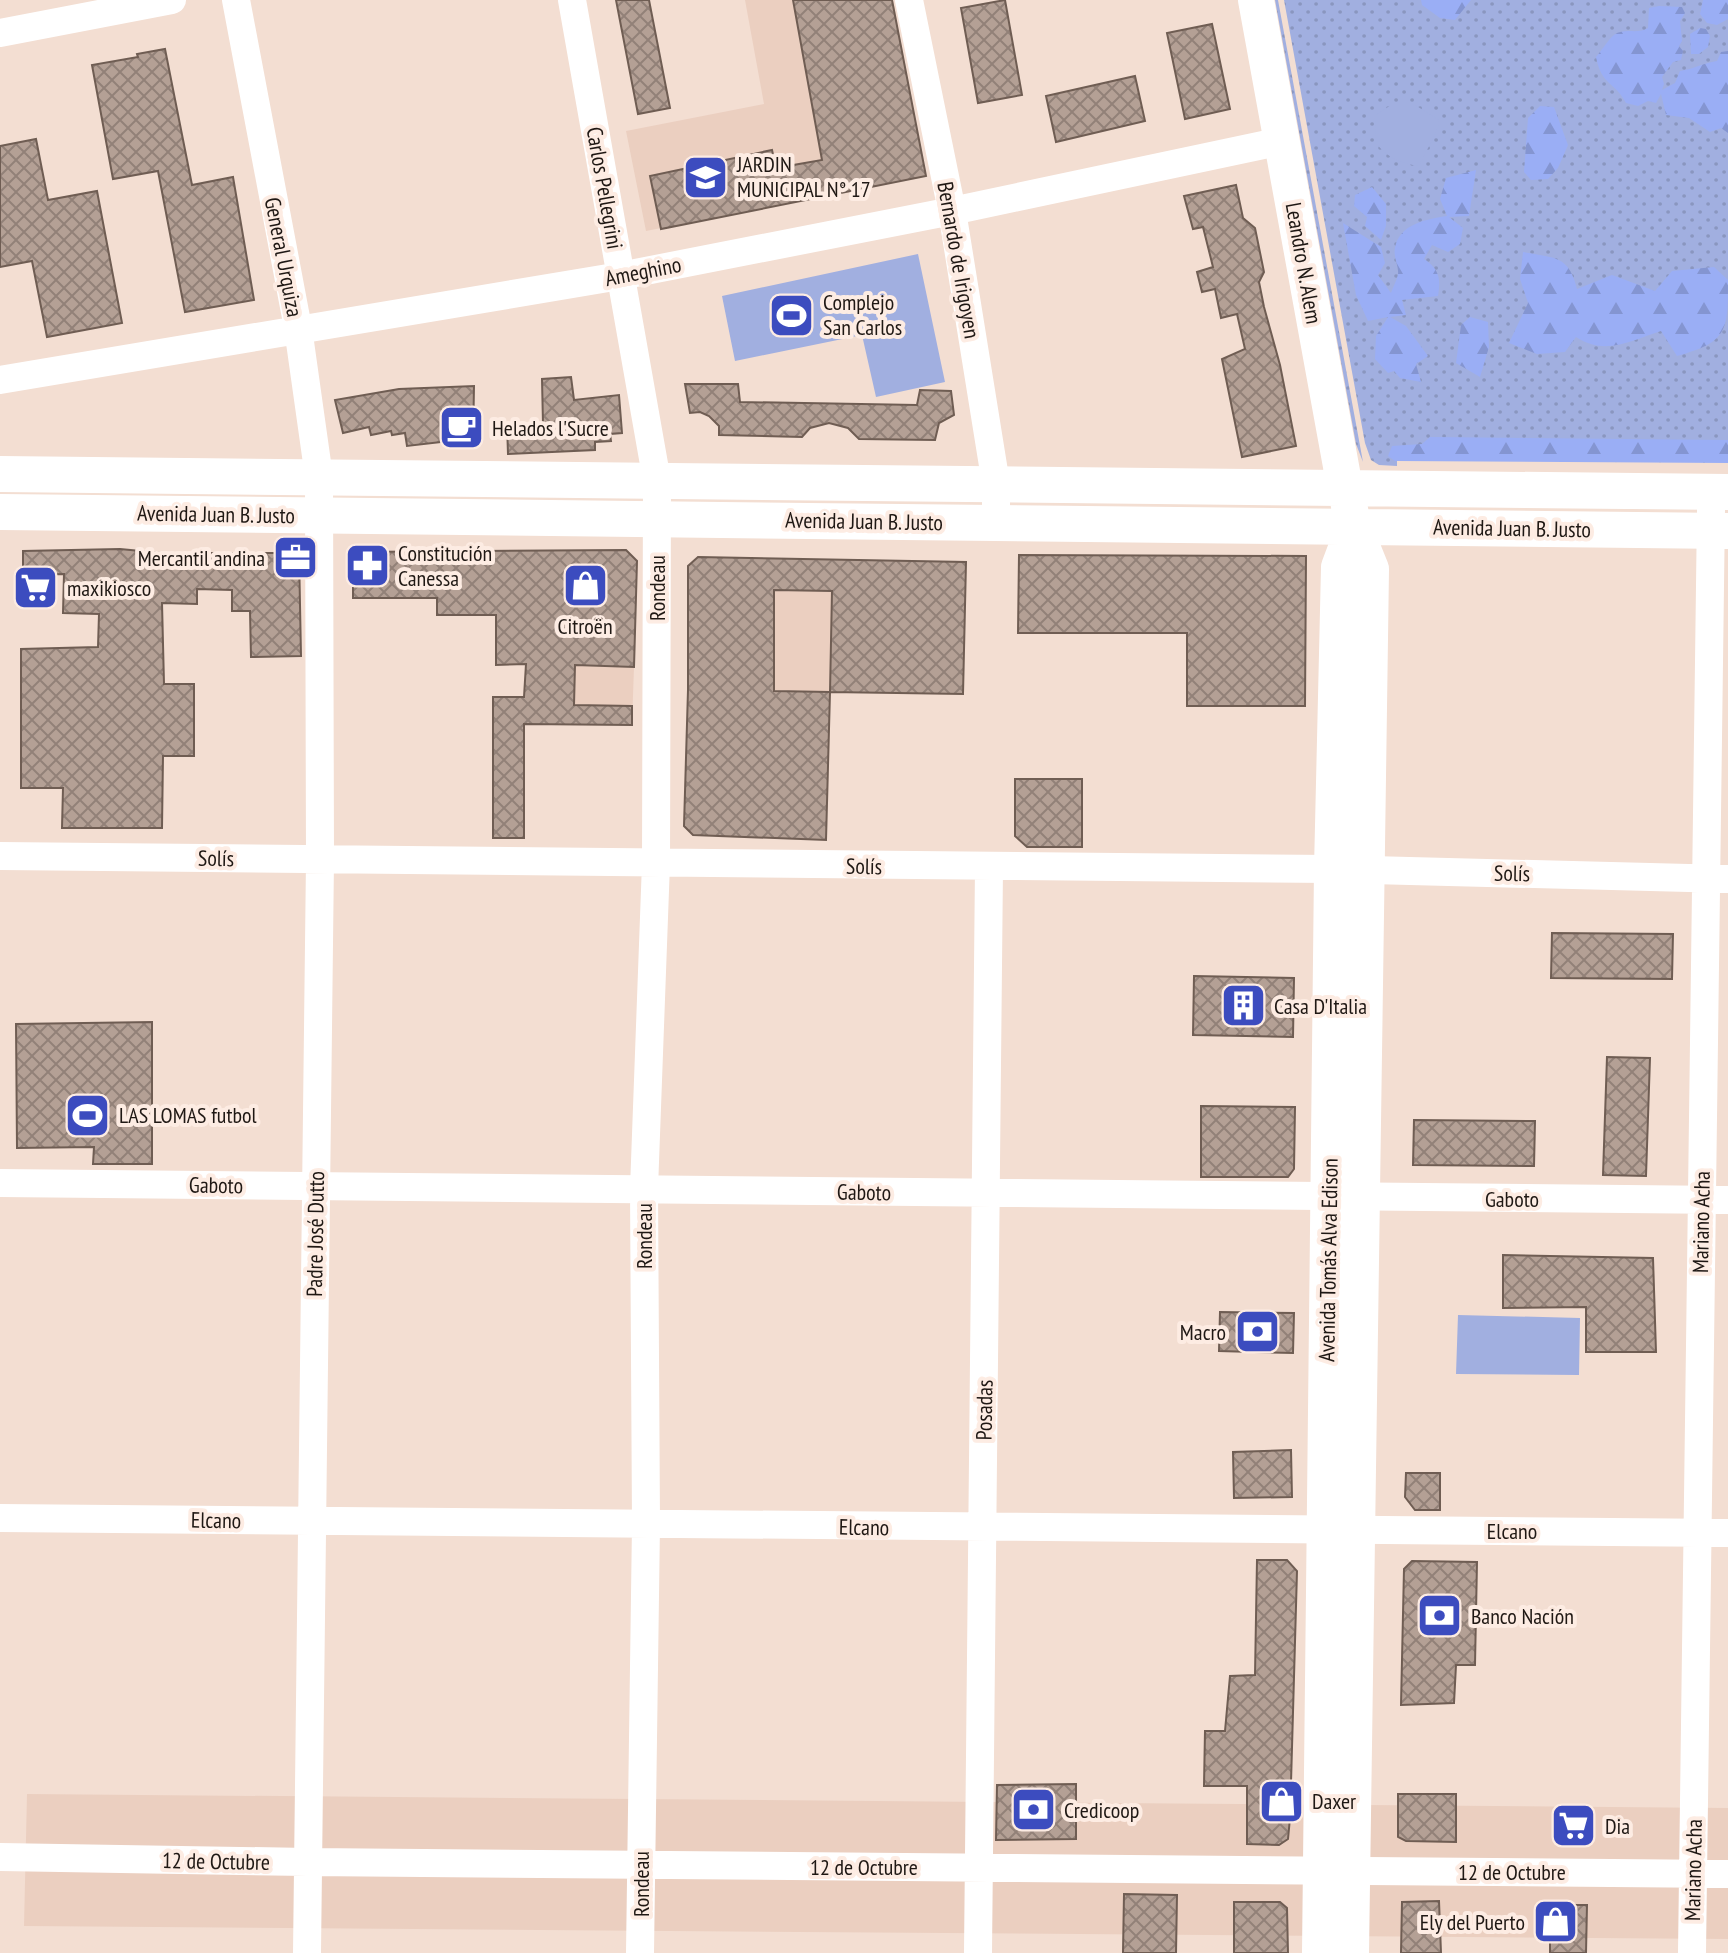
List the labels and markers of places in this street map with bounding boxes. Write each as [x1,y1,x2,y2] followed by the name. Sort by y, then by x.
[736,150,871,203] place label: JARDIN MUNICIPAL N° 17
[682,153,730,201] school or university icon: JARDIN MUNICIPAL N° 17
[823,288,902,341] place label: Complejo San Carlos
[768,291,816,339] sports icon: Complejo San Carlos
[437,404,485,452] cafe icon: Helados l'Sucre
[492,414,609,442] place label: Helados l'Sucre
[272,534,320,582] office icon: Mercantil andina
[398,539,492,592] place label: Constitución Canessa
[343,542,391,590] pharmacy icon: Constitución Canessa
[138,544,265,572] place label: Mercantil andina
[561,561,609,609] shop icon: Citroën
[12,564,60,612] supermarket icon: maxikiosco
[67,574,151,602] place label: maxikiosco
[557,612,613,640] place label: Citroën
[1219,982,1267,1030] building icon: Casa D'Italia
[1274,992,1367,1020] place label: Casa D'Italia
[64,1091,112,1139] sports icon: LAS LOMAS futbol
[119,1101,258,1129] place label: LAS LOMAS futbol
[1233,1308,1281,1356] bank icon: Macro
[1180,1318,1226,1346] place label: Macro
[1416,1592,1464,1640] bank icon: Banco Nación
[1471,1602,1574,1630] place label: Banco Nación
[1257,1777,1305,1825] shop icon: Daxer
[1009,1786,1057,1834] bank icon: Credicoop
[1312,1787,1356,1815] place label: Daxer
[1064,1796,1139,1824] place label: Credicoop
[1550,1802,1598,1850] supermarket icon: Dia
[1605,1812,1630,1840] place label: Dia
[1532,1898,1580,1946] shop icon: Ely del Puerto
[1420,1908,1525,1936] place label: Ely del Puerto

